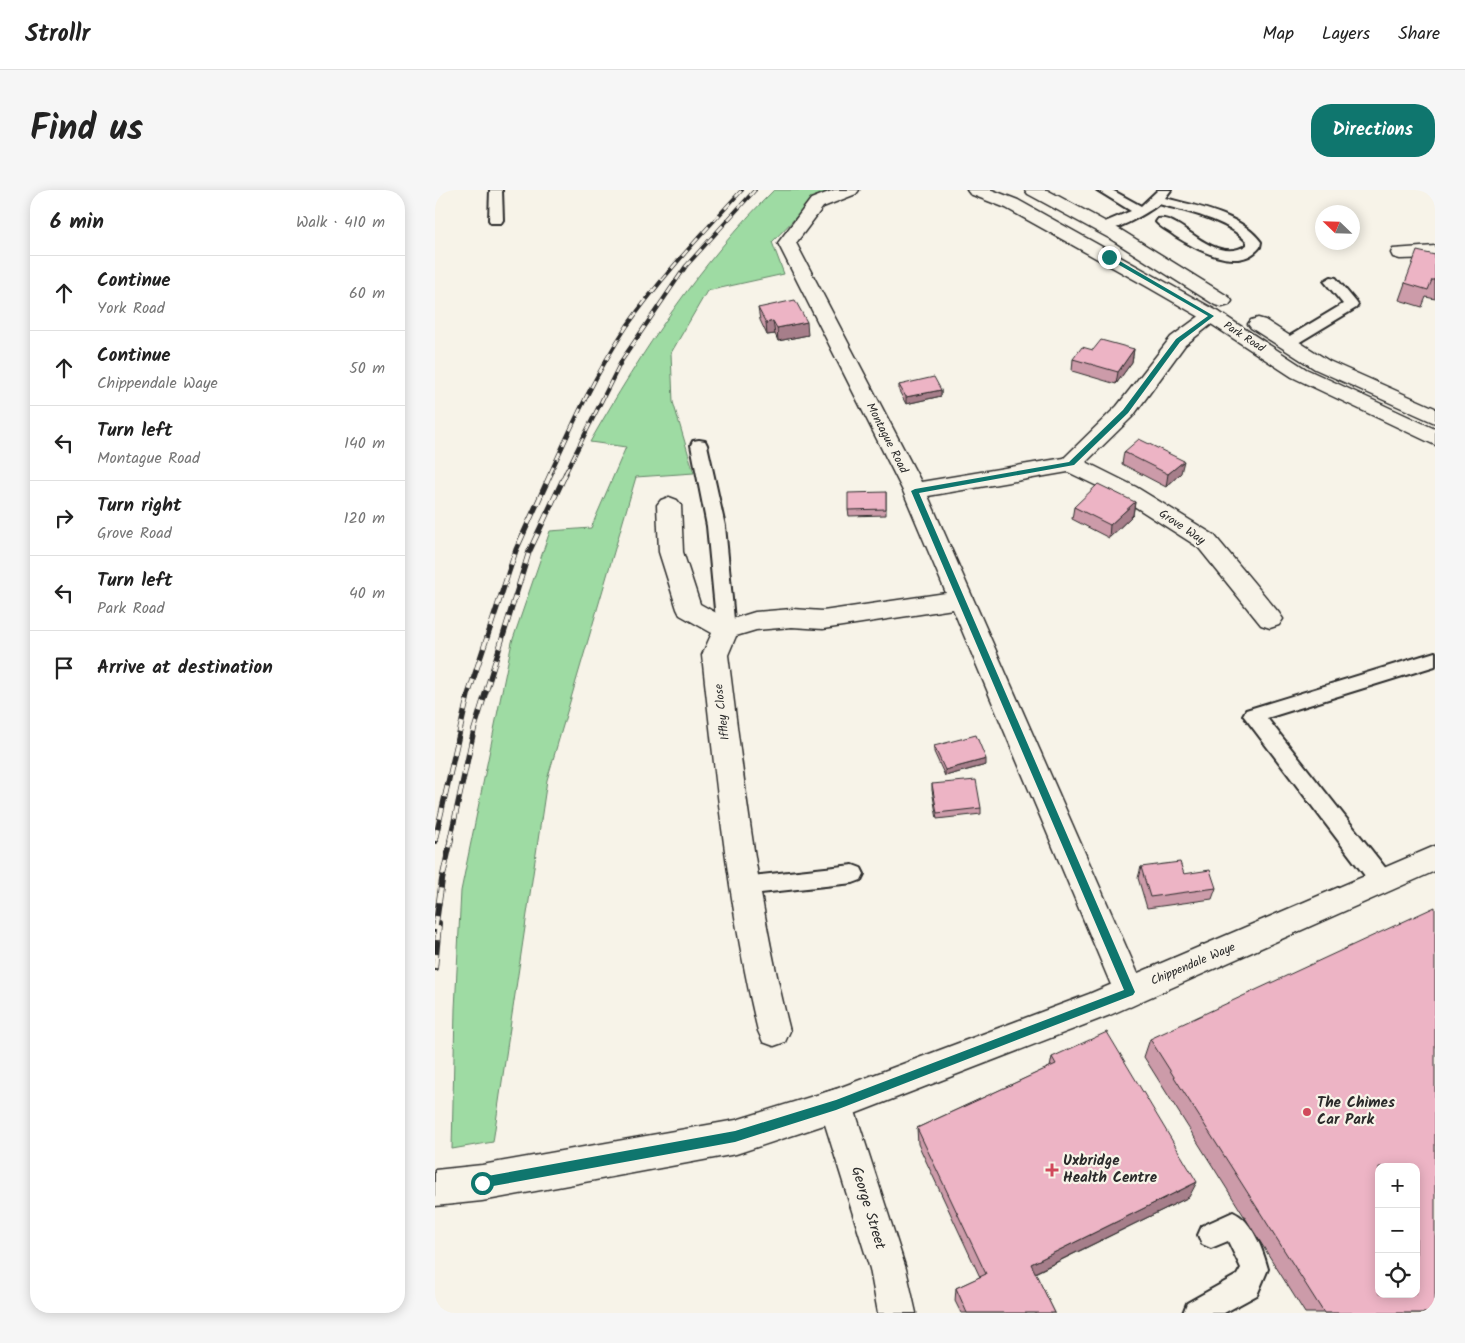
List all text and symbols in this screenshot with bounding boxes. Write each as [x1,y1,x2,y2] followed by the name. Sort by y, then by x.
[25,15,90,54] text: Strollr
[1263,20,1294,49] text: Map
[1322,20,1370,49] text: Layers
[1398,20,1440,49] text: Share
[30,102,143,158] text: Find us
[1311,104,1435,157] button: Directions
[1315,205,1360,250] north arrow
[50,206,104,239] text: 6 min
[296,210,385,235] text: Walk · 410 m
[1098,246,1121,269] route end
[97,266,170,296] text: Continue
[50,279,78,307] icon: ahead
[349,281,385,306] text: 60 m
[97,296,165,321] text: York Road
[1220,317,1269,357] street label: Park Road
[97,341,170,371] text: Continue
[50,354,78,382] icon: ahead
[349,356,385,381] text: 50 m
[97,371,218,396] text: Chippendale Waye
[861,399,913,478] street label: Montague Road
[97,416,172,446] text: Turn left
[50,429,78,457] icon: left
[344,431,385,456] text: 140 m
[97,446,200,471] text: Montague Road
[97,491,182,521] text: Turn right
[50,504,78,532] icon: right
[1155,504,1209,550] street label: Grove Way
[344,506,385,531] text: 120 m
[97,521,172,546] text: Grove Road
[97,566,172,596] text: Turn left
[50,579,78,607] icon: left
[349,581,385,606] text: 40 m
[97,596,165,621] text: Park Road
[97,653,273,683] text: Arrive at destination
[50,654,78,682] icon: arrive
[709,682,735,741] street label: Iffley Close
[1148,937,1239,990] street label: Chippendale Waye
[1317,1091,1395,1132] place label: The Chimes Car Park
[1301,1106,1313,1118] marker: The Chimes Car Park
[1063,1149,1158,1190] place label: Uxbridge Health Centre
[1045,1163,1059,1177] marker: Uxbridge Health Centre
[1375,1163,1420,1298] map controls
[1375,1163,1420,1208] button: +
[844,1164,892,1253] street label: George Street
[471,1172,494,1195] route start
[1375,1208,1420,1253] button: −
[1375,1253,1420,1298] button: locate

